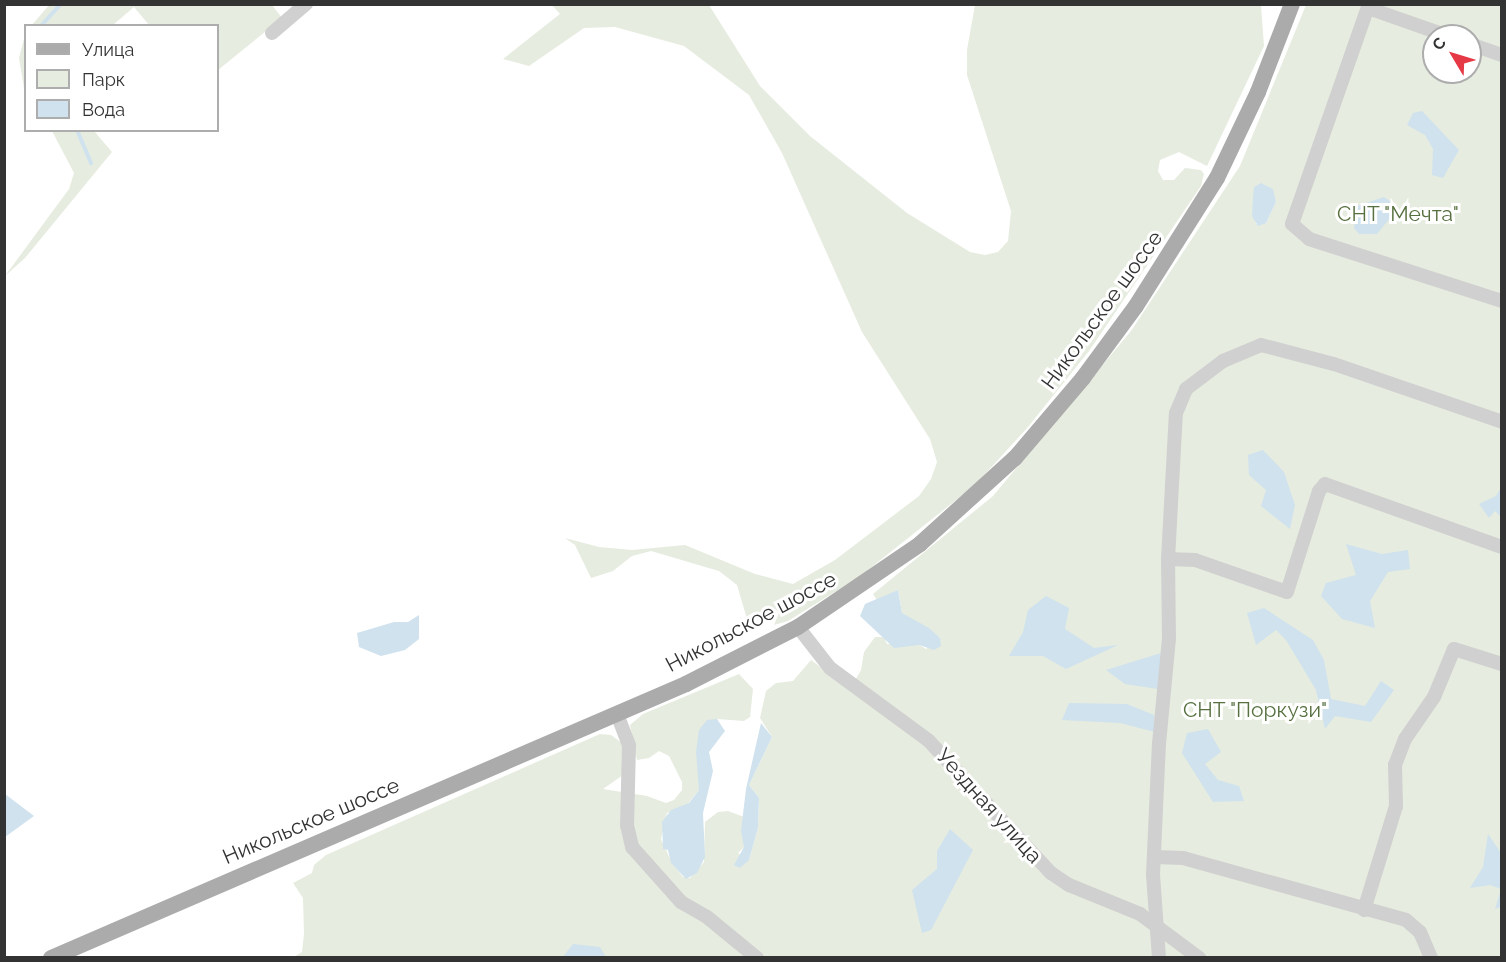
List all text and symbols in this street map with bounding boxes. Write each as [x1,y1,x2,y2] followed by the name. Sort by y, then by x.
[24,24,219,132] legend
[1422,24,1482,84] north arrow
[1428,34,1450,54] text: С
[82,39,134,60] text: Улица
[82,69,125,90] text: Парк
[82,99,125,120] text: Вода
[1337,201,1459,227] park label: СНТ "Мечта"
[1036,226,1168,394] street label: Никольское шоссе
[661,566,841,678] street label: Никольское шоссе
[1182,697,1328,723] park label: СНТ "Поркузи"
[931,743,1047,869] street label: Уездная улица
[219,772,403,870] street label: Никольское шоссе

